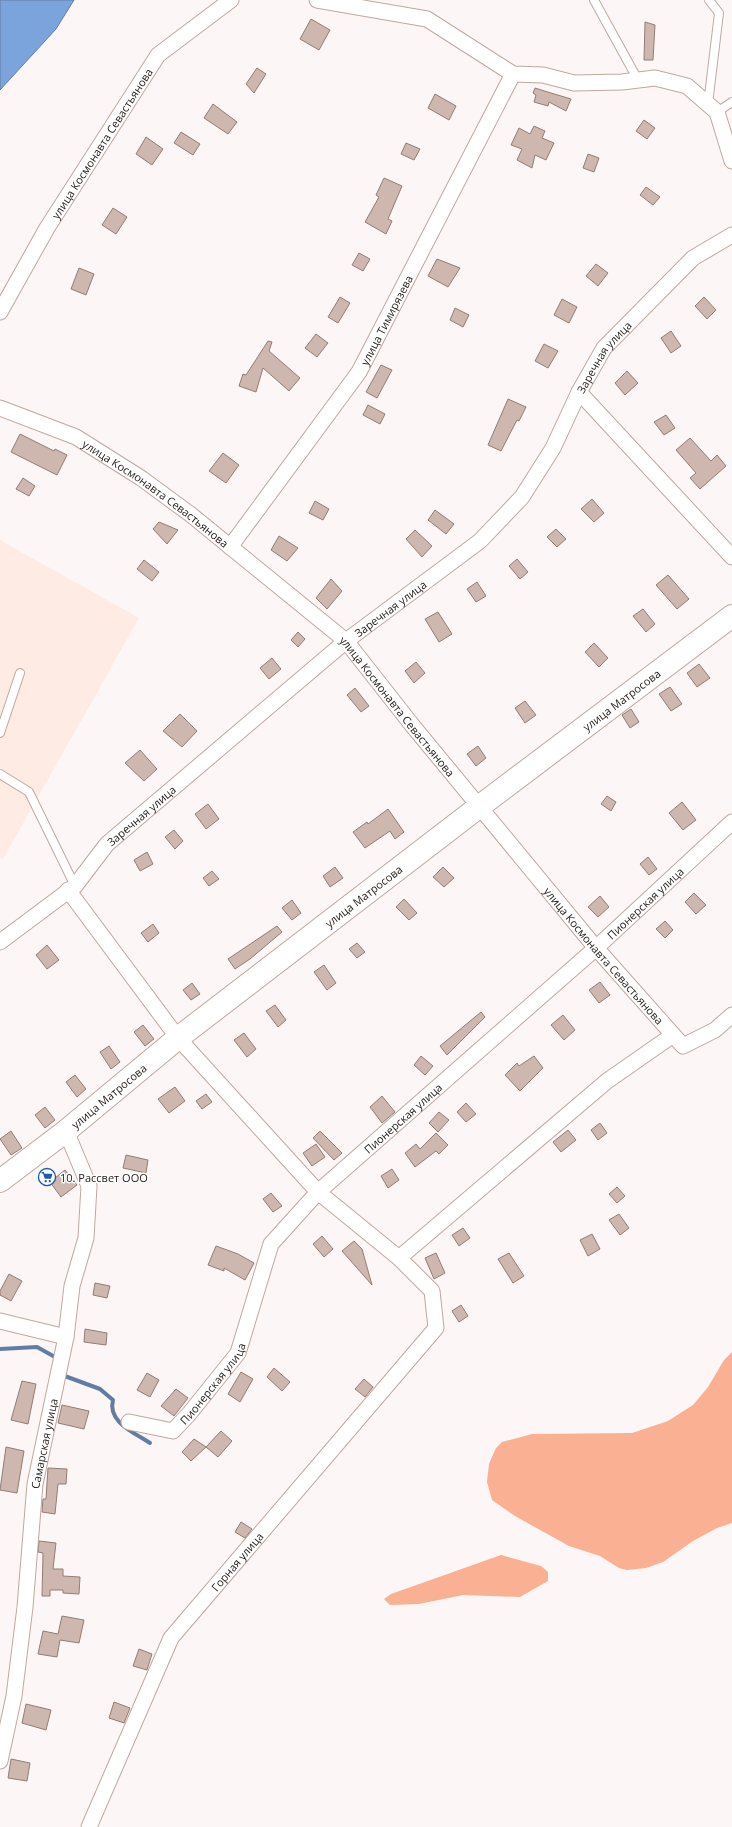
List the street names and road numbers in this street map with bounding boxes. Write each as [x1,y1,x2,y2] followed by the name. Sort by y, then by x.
[47,65,155,221] street label: улица Космонавта Севастьянова
[356,272,415,368] street label: улица Тимирязева
[573,317,634,395] street label: Заречная улица
[80,436,232,550] street label: улица Космонавта Севастьянова
[351,576,429,640] street label: Заречная улица
[337,632,459,779] street label: улица Космонавта Севастьянова
[579,665,663,734] street label: улица Матросова
[103,782,179,849] street label: Заречная улица
[322,861,405,930] street label: улица Матросова
[603,863,686,942] street label: Пионерская улица
[541,884,667,1027] street label: улица Космонавта Севастьянова
[68,1060,149,1131] street label: улица Матросова
[360,1079,445,1156] street label: Пионерская улица
[176,1341,248,1427] street label: Пионерская улица
[27,1397,60,1489] street label: Самарская улица
[207,1529,266,1594] street label: Горная улица

